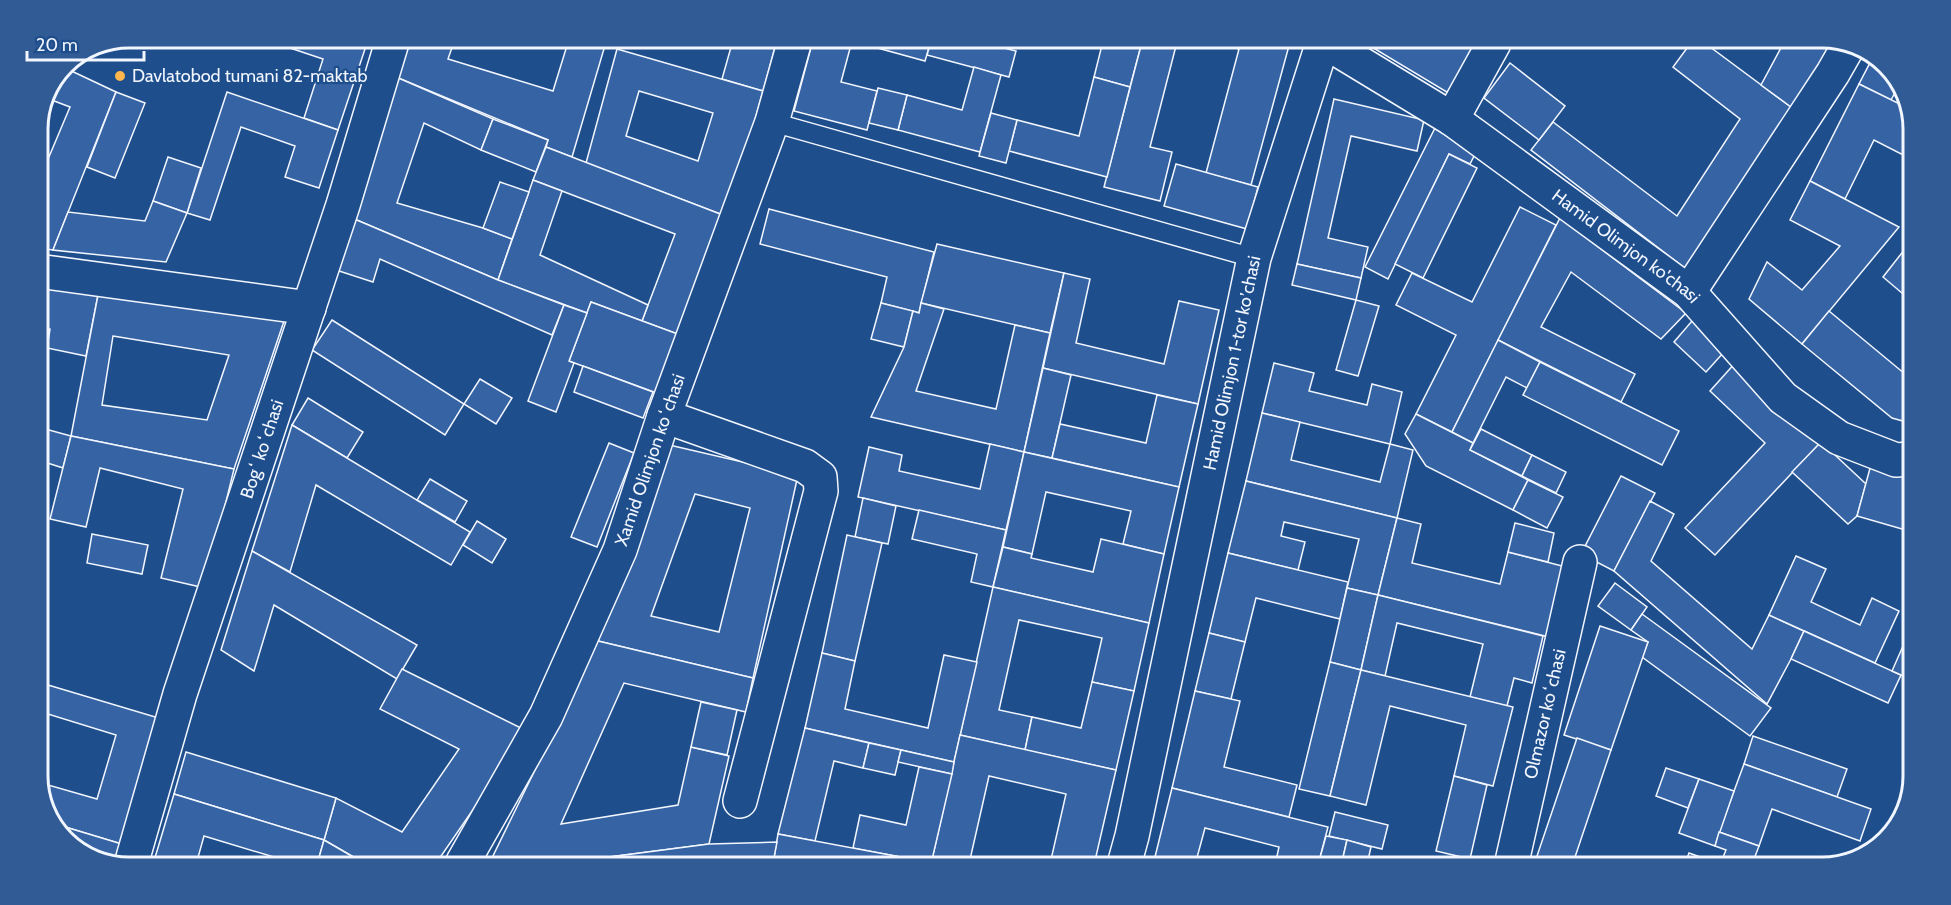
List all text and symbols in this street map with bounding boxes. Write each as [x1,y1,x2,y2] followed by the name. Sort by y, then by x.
[27,24,144,62] scale bar
[36,34,78,56] text: 20 m
[132,65,367,87] place label: Davlatobod tumani 82-maktab
[113,69,127,83] marker: Davlatobod tumani 82-maktab
[1548,185,1705,308] street label: Hamid Olimjon ko'chasi
[1199,254,1265,472] street label: Hamid Olimjon 1-tor koʼchasi
[610,371,690,549] street label: Xamid Olimjon koʻchasi
[236,397,288,501] street label: Bogʻ koʻchasi
[1519,647,1571,781] street label: Olmazor koʻchasi

